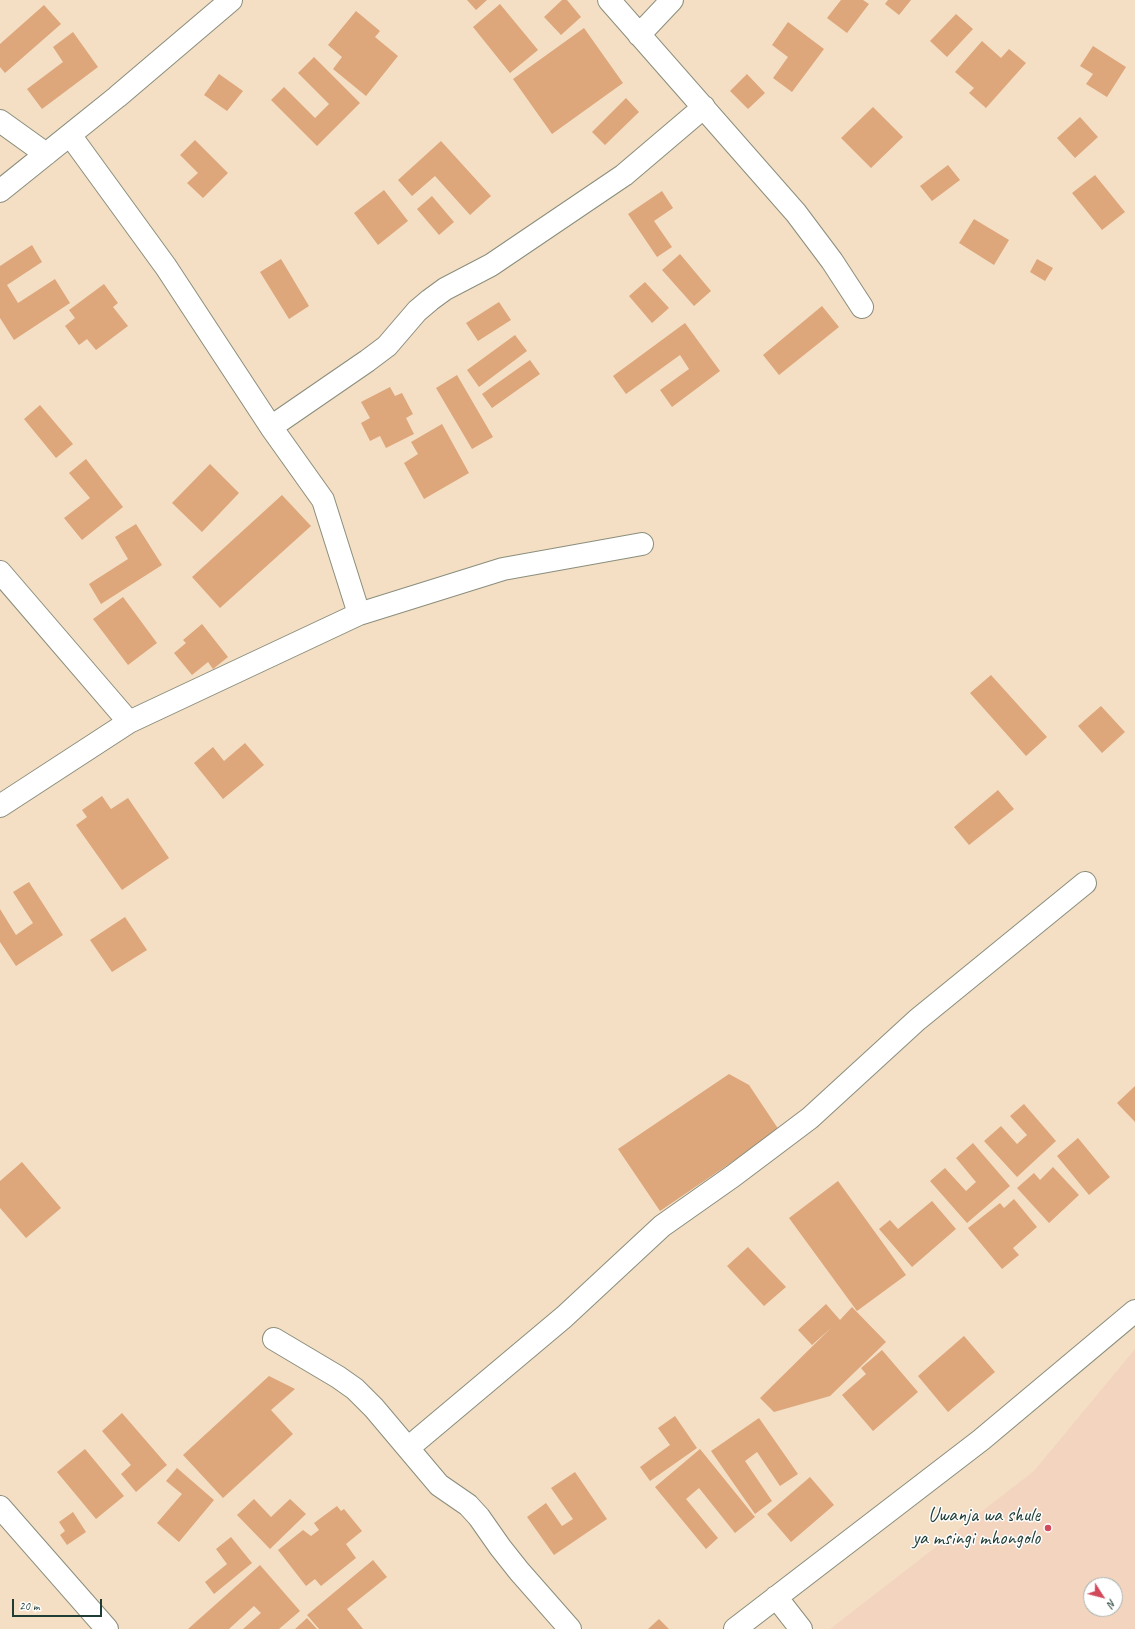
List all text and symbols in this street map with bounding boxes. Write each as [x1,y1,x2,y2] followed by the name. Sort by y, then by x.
[912,1504,1040,1551] place label: Uwanja wa shule ya msingi mhongolo
[1043,1523,1053,1533] marker: Uwanja wa shule ya msingi mhongolo
[1083,1577,1123,1617] north arrow
[14,1591,104,1617] scale bar
[1104,1597,1120,1610] text: N
[19,1598,39,1614] text: 20 m

